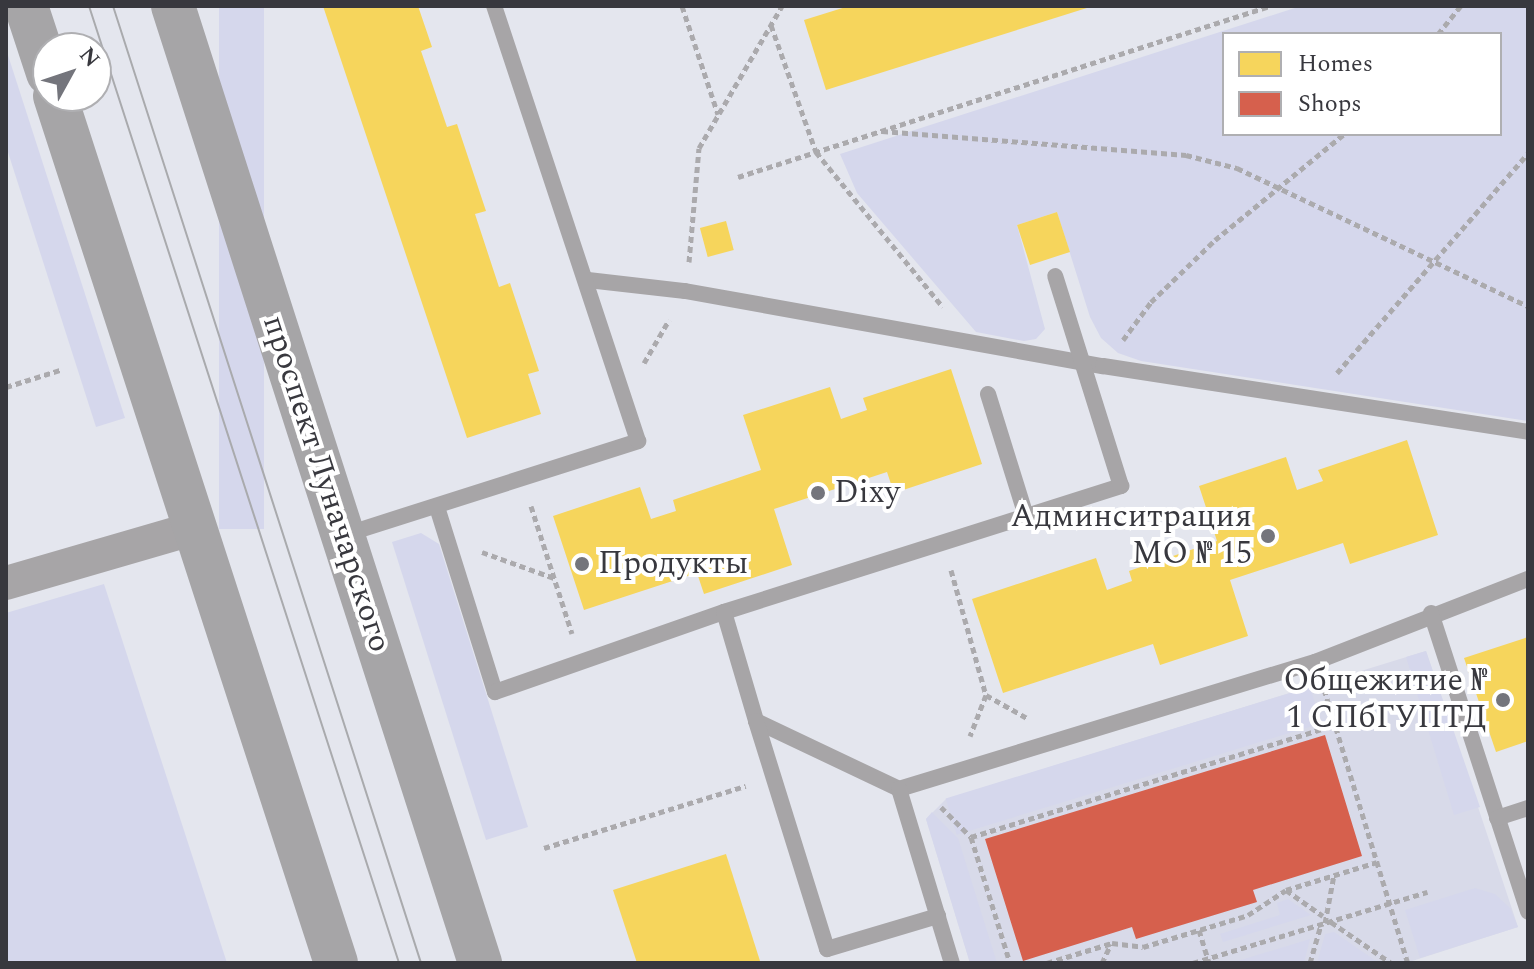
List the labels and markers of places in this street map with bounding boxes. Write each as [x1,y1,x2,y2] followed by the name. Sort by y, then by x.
[834,474,900,512] place label: Dixy
[809,484,827,502] marker: Dixy
[1011,499,1252,574] place label: Админситрация МО № 15
[1259,527,1277,545] marker: Админситрация МО № 15
[598,545,748,583] place label: Продукты
[573,555,591,573] marker: Продукты
[1284,663,1487,738] place label: Общежитие № 1 СПбГУПТД
[1494,691,1512,709] marker: Общежитие № 1 СПбГУПТД

